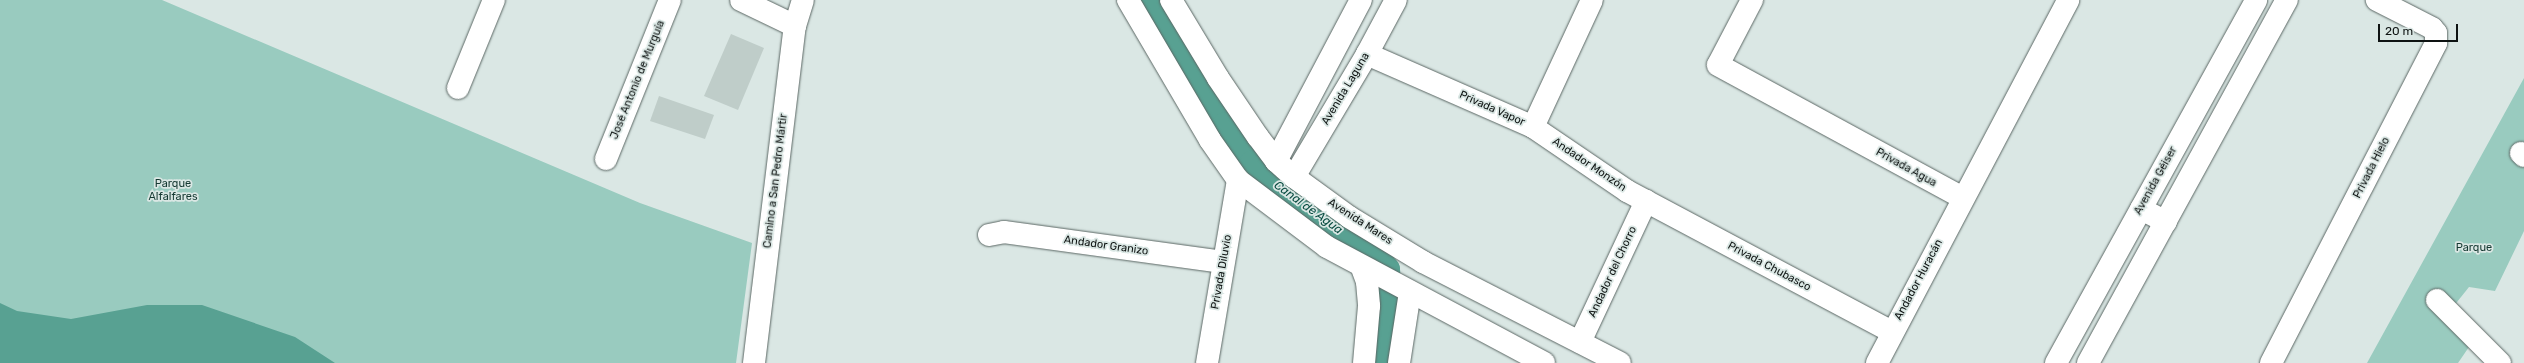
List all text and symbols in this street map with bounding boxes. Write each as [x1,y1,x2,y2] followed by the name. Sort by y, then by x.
[2380,16,2460,42] scale bar
[608,18,668,142] street label: José Antonio de Murguía
[2385,24,2413,38] text: 20 m
[1319,50,1373,128] street label: Avenida Laguna
[1457,89,1527,129] street label: Privada Vapor
[761,113,791,249] street label: Camino a San Pedro Mártir
[1549,135,1629,195] street label: Andador Monzón
[2351,135,2393,201] street label: Privada Hielo
[2132,145,2180,217] street label: Avenida Géiser
[1873,146,1939,190] street label: Privada Agua
[148,178,198,204] park label: Parque Alfalfares
[1271,178,1345,238] water label: Canal de Agua
[1325,196,1395,248] street label: Avenida Mares
[1586,224,1640,320] street label: Andador del Chorro
[1063,234,1149,258] street label: Andador Granizo
[1209,234,1235,310] street label: Privada Diluvio
[1892,237,1946,323] street label: Andador Huracán
[1725,239,1813,295] street label: Privada Chubasco
[2456,241,2492,255] park label: Parque

